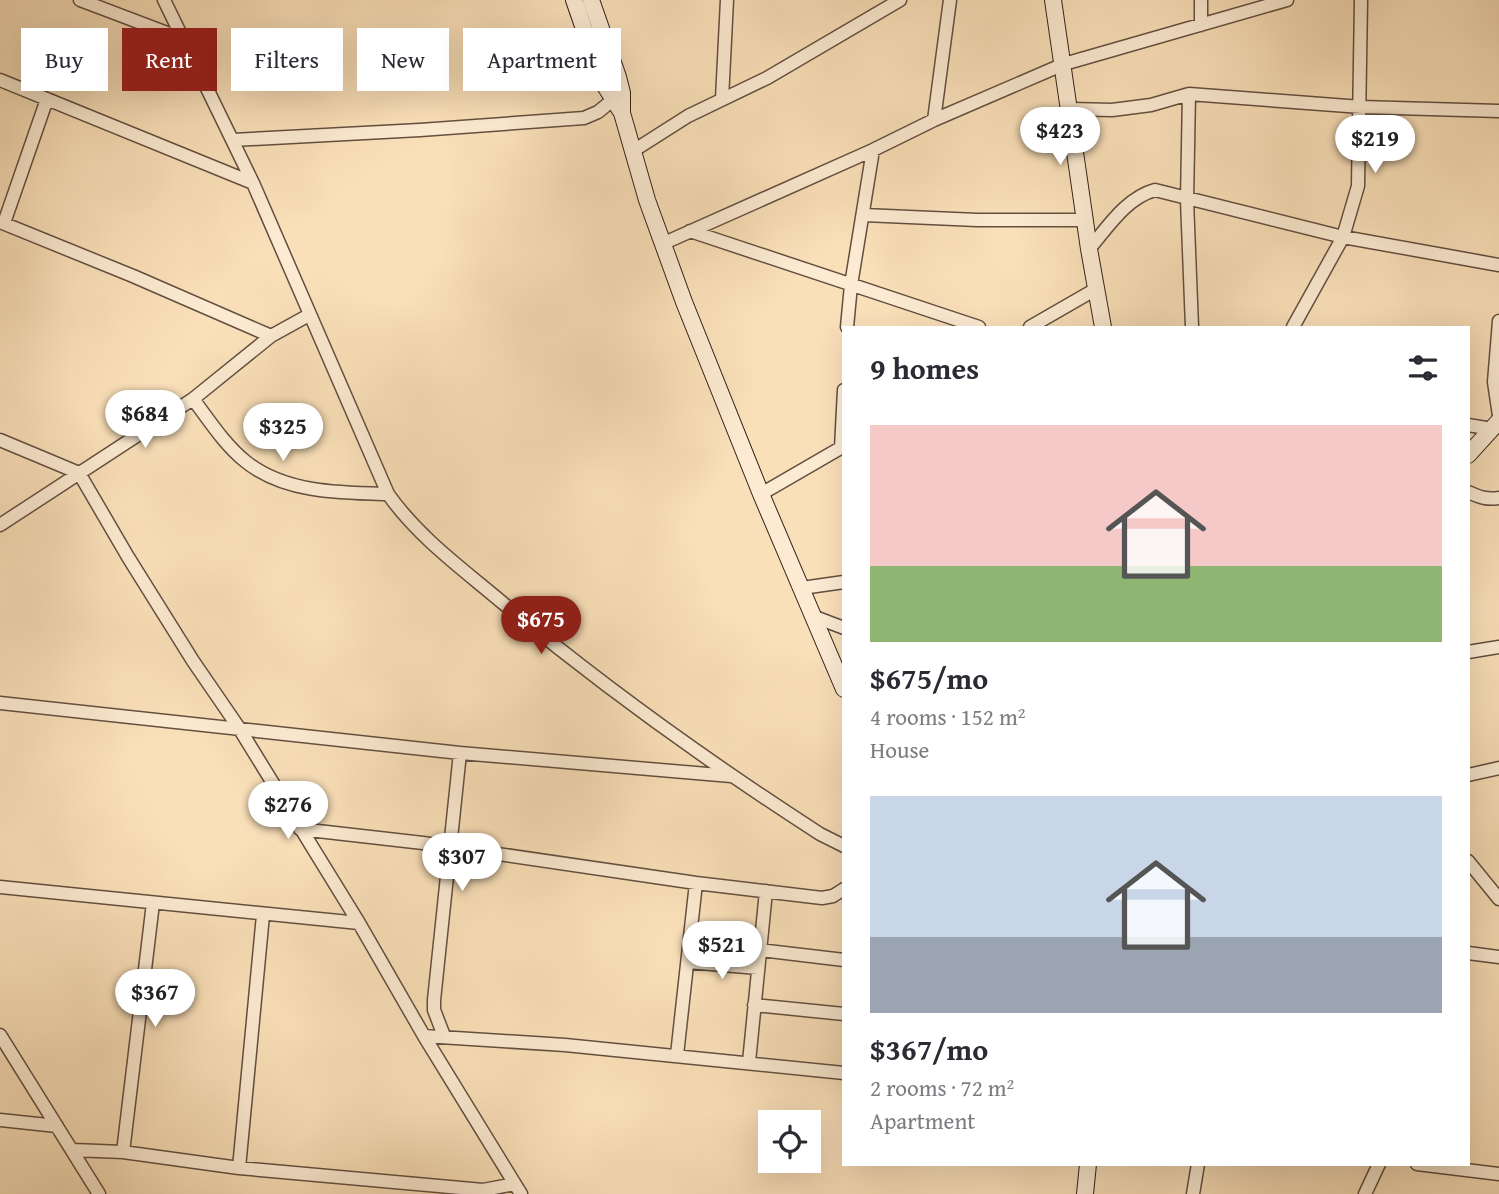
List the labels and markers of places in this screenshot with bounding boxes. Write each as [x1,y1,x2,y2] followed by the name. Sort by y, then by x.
[1019,108,1101,167] pin: $423
[1334,116,1416,175] pin: $219
[104,391,186,450] pin: $684
[242,404,324,463] pin: $325
[500,596,582,656] pin: $675
[247,782,329,841] pin: $276
[421,834,503,893] pin: $307
[681,922,763,981] pin: $521
[114,970,196,1029] pin: $367

